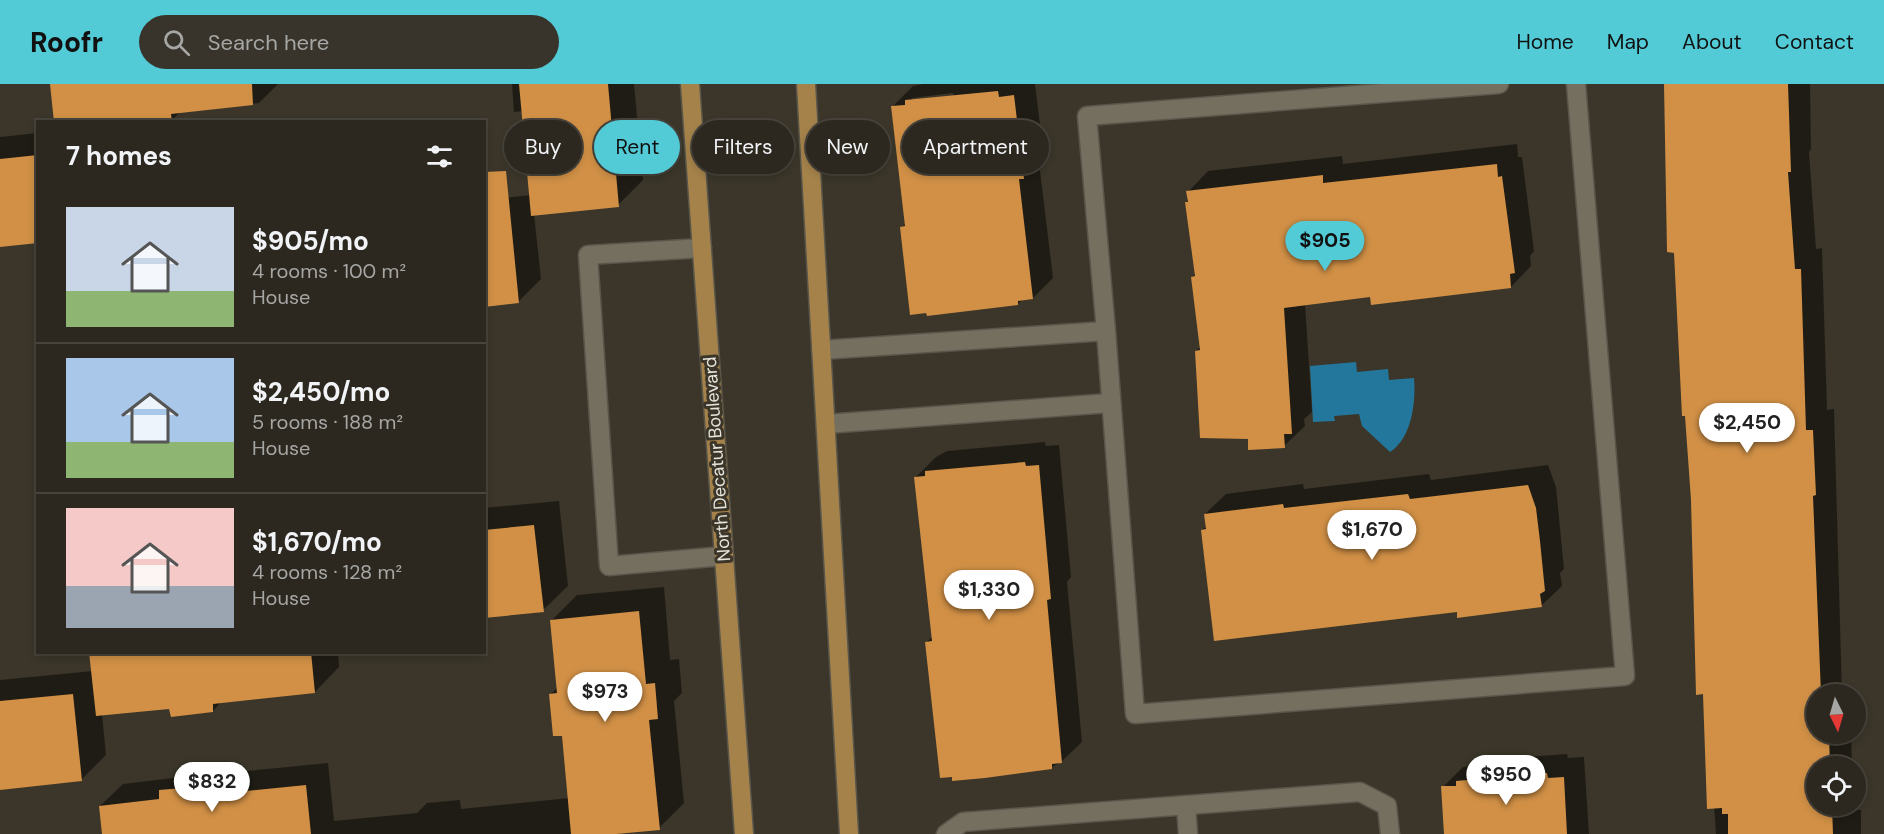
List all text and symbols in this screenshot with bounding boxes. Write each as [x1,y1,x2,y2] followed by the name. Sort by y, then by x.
[139,15,559,69] search box
[30,24,103,61] text: Roofr
[160,26,193,59] icon: search
[208,28,329,57] text: Search here
[1516,28,1574,56] text: Home
[1607,28,1649,56] text: Map
[1682,28,1742,56] text: About
[1775,28,1854,56] text: Contact
[504,120,582,174] chip: Buy
[594,120,680,174] chip: Rent
[692,120,794,174] chip: Filters
[806,120,890,174] chip: New
[902,120,1049,174] chip: Apartment
[66,139,172,173] text: 7 homes
[423,140,456,173] icon: filters
[1289,221,1361,272] pin: $905
[252,224,369,258] text: $905/mo
[1299,227,1351,253] text: $905
[114,231,186,303] icon: home
[252,258,406,284] text: 4 rooms · 100 m²
[252,284,310,310] text: House
[698,356,736,562] street label: North Decatur Boulevard
[252,375,390,409] text: $2,450/mo
[114,382,186,454] icon: home
[1698,403,1796,454] pin: $2,450
[252,409,403,435] text: 5 rooms · 188 m²
[1713,409,1781,435] text: $2,450
[252,435,310,461] text: House
[1323,510,1421,561] pin: $1,670
[1341,516,1403,542] text: $1,670
[252,525,382,559] text: $1,670/mo
[114,532,186,604] icon: home
[252,559,402,585] text: 4 rooms · 128 m²
[940,570,1038,621] pin: $1,330
[958,576,1020,602] text: $1,330
[252,585,310,611] text: House
[569,672,641,723] pin: $973
[581,678,629,704] text: $973
[1806,684,1866,744] north arrow
[1806,684,1866,816] map controls
[1470,755,1542,806] pin: $950
[1806,756,1866,816] button: locate
[1480,761,1532,787] text: $950
[176,762,248,813] pin: $832
[188,768,236,794] text: $832

